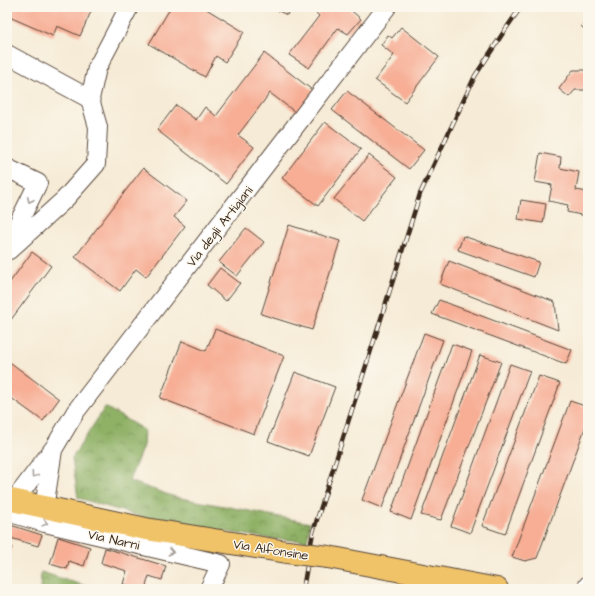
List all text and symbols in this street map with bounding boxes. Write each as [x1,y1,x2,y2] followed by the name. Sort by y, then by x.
[183,182,258,271] street label: Via degli Artigiani
[27,196,35,203] one-way arrow
[32,470,39,477] one-way arrow
[41,518,48,527] one-way arrow
[86,525,141,555] street label: Via Narni
[232,535,310,565] street label: Via Alfonsine
[168,548,174,556] one-way arrow

